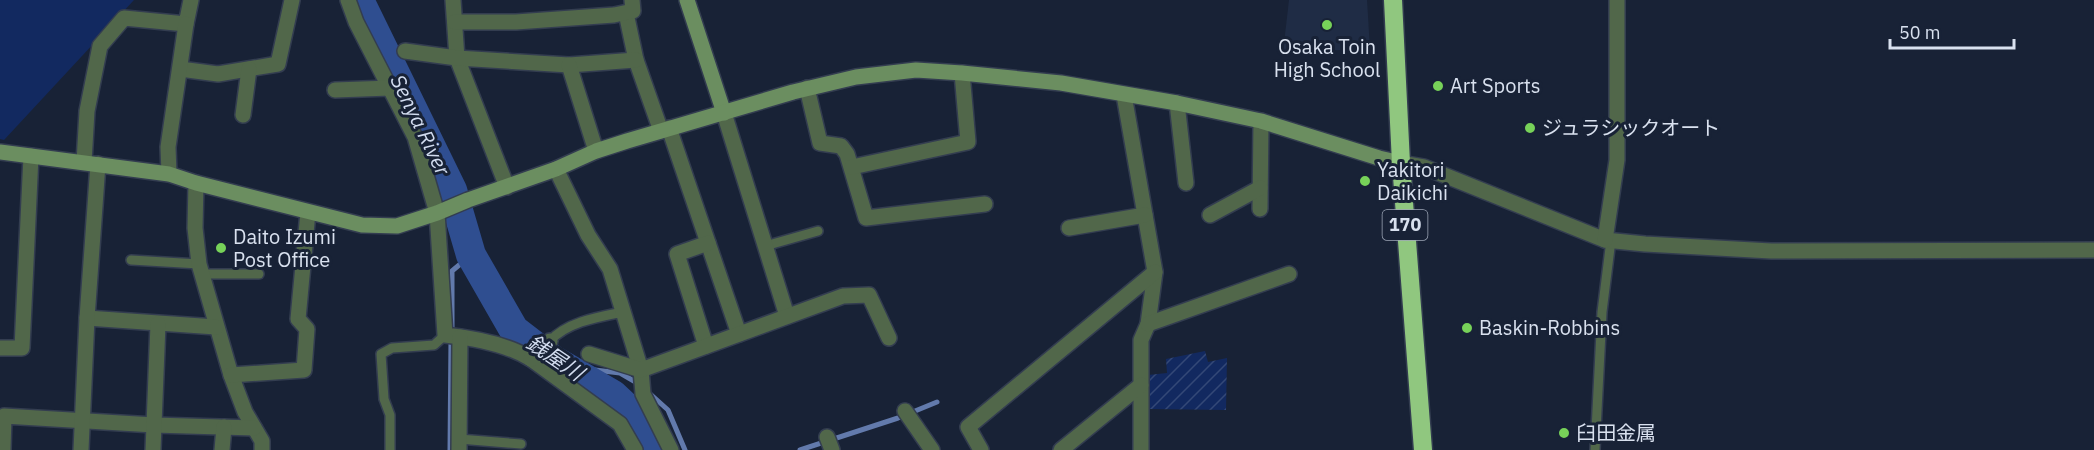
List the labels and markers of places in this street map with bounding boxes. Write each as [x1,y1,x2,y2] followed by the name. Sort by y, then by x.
[1320,18,1334,32] marker: Osaka Toin High School
[1274,33,1380,83] place label: Osaka Toin High School
[1450,72,1541,99] place label: Art Sports
[1431,79,1445,93] marker: Art Sports
[1542,114,1720,141] place label: ジュラシックオート
[1523,121,1537,135] marker: ジュラシックオート
[1377,156,1448,206] place label: Yakitori Daikichi
[1358,174,1372,188] marker: Yakitori Daikichi
[233,223,336,273] place label: Daito Izumi Post Office
[214,241,228,255] marker: Daito Izumi Post Office
[1479,314,1620,341] place label: Baskin-Robbins
[1460,321,1474,335] marker: Baskin-Robbins
[1576,419,1656,446] place label: 臼田金属
[1557,426,1571,440] marker: 臼田金属

